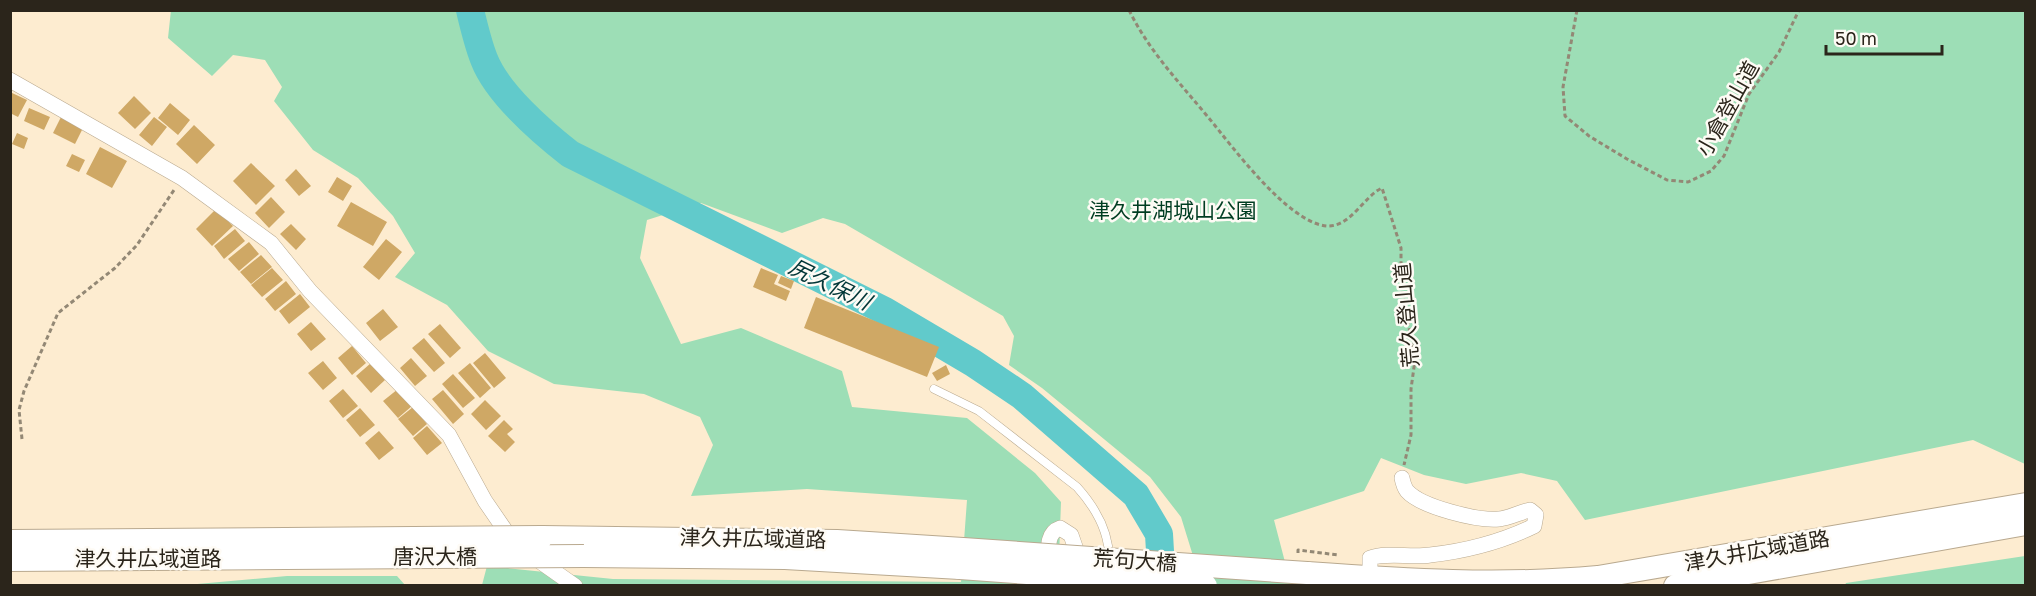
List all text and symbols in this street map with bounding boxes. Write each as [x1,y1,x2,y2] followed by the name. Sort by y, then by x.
[1826,18,1942,56] scale bar
[1835,27,1877,49] text: 50 m
[1690,56,1764,161] street label: 小倉登山道
[1089,197,1257,223] park label: 津久井湖城山公園
[785,252,877,316] water label: 尻久保川
[1388,262,1424,369] street label: 荒久登山道
[679,524,827,552] street label: 津久井広域道路
[1682,524,1831,576] street label: 津久井広域道路
[393,543,477,569] street label: 唐沢大橋
[1092,544,1178,576] street label: 荒句大橋
[75,545,222,571] street label: 津久井広域道路

